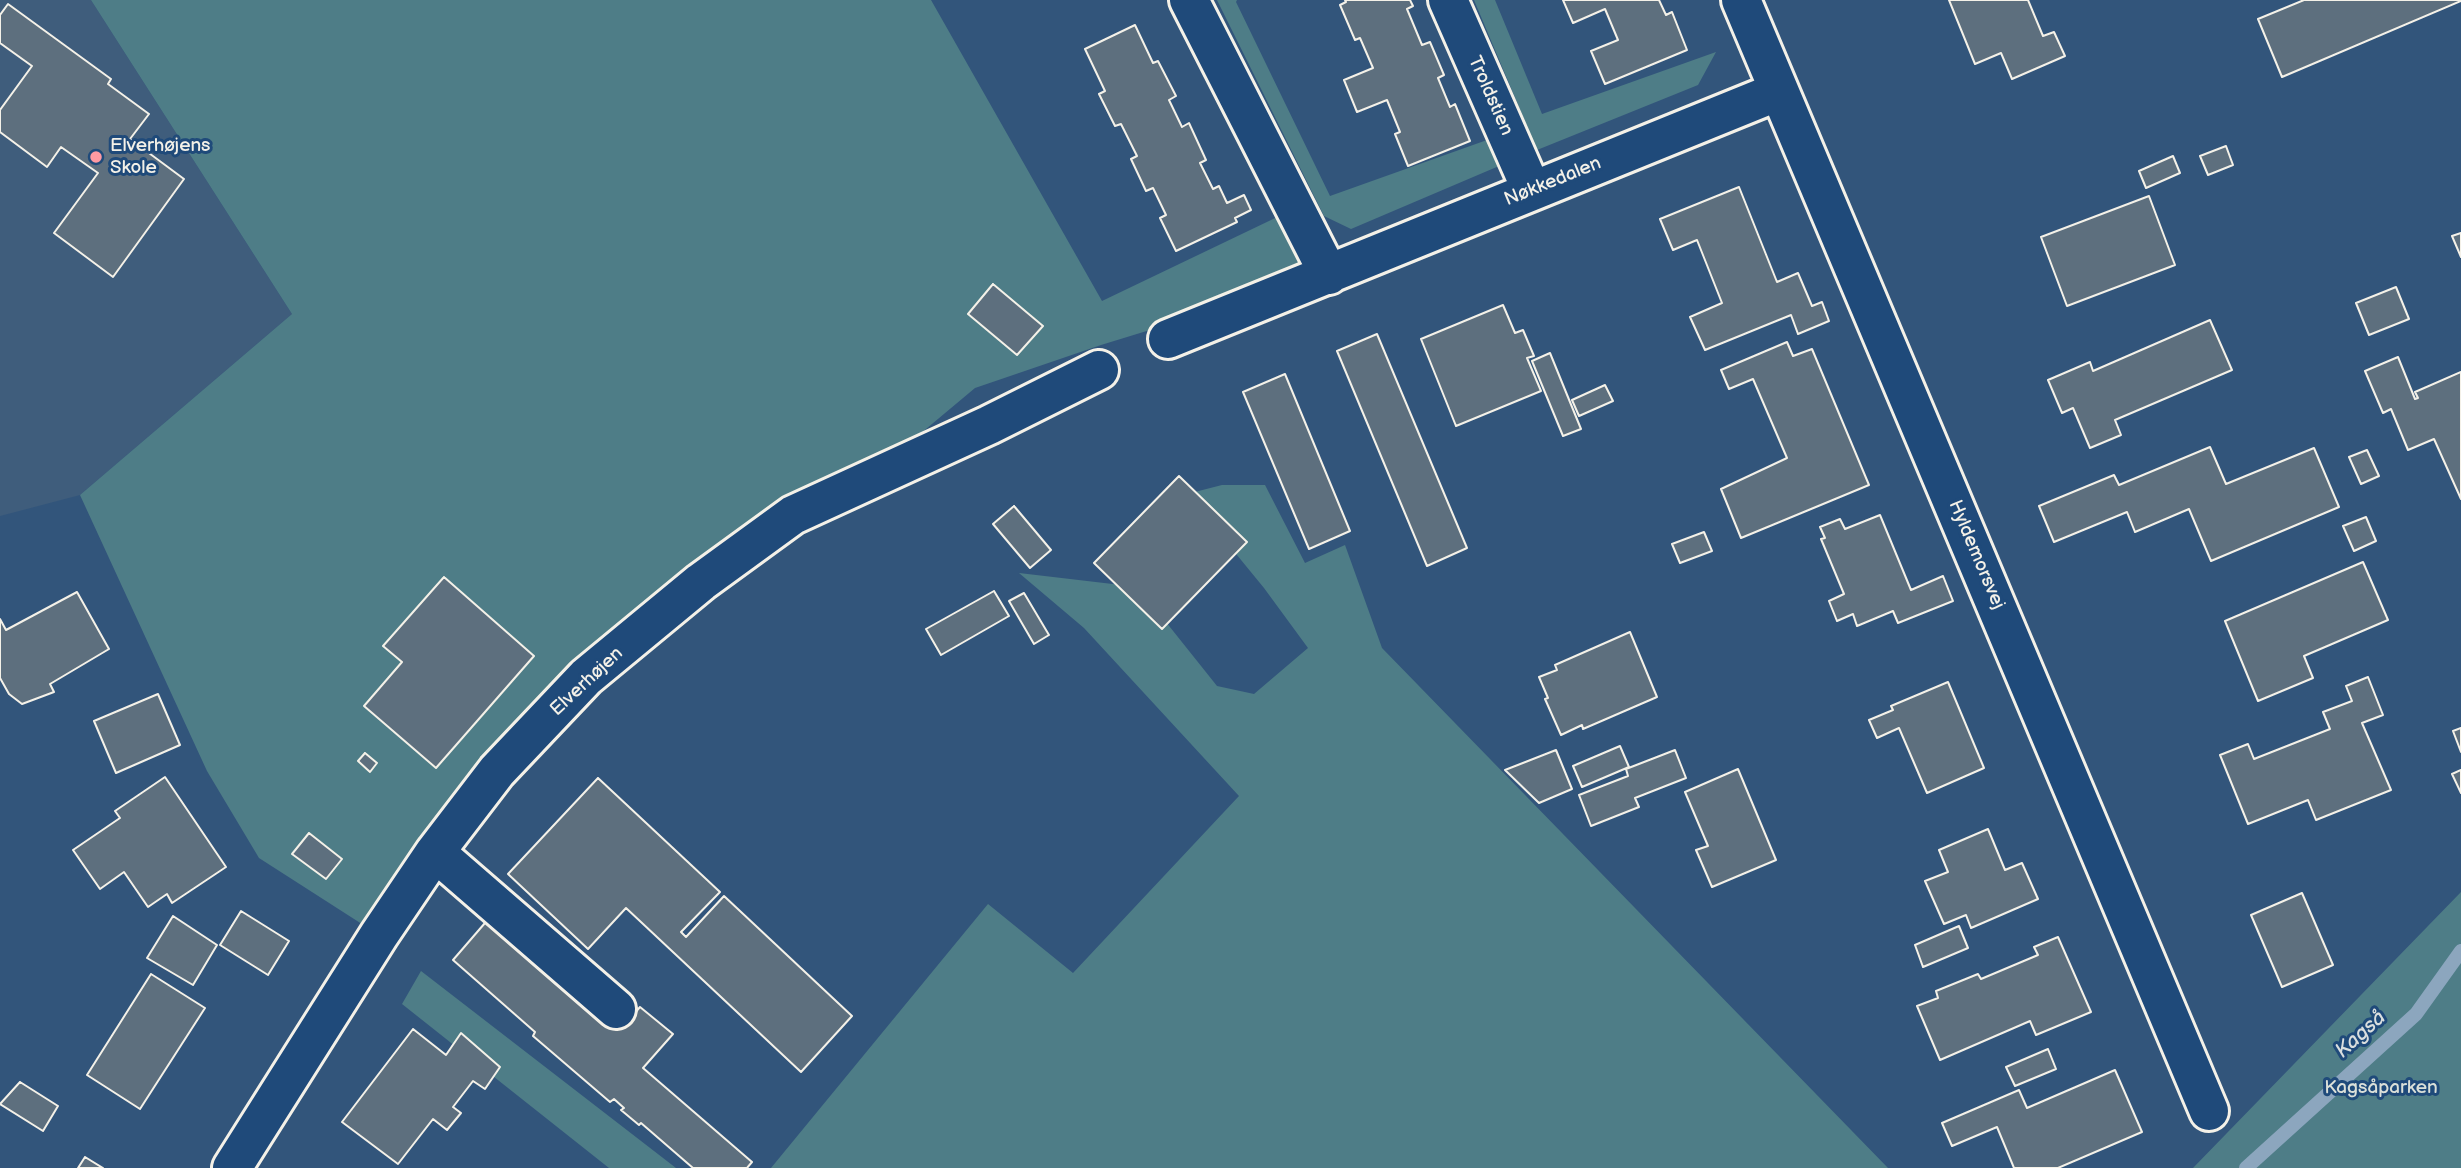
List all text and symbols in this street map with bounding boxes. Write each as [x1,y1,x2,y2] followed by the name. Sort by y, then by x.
[1462,53,1518,139] street label: Troldstien
[110,135,211,179] place label: Elverhøjens Skole
[88,149,104,165] marker: Elverhøjens Skole
[1501,152,1605,212] street label: Nøkkedalen
[1943,497,2009,613] street label: Hyldemorsvej
[546,643,628,721] street label: Elverhøjen
[2331,1006,2391,1064] water label: Kagså
[2324,1077,2438,1099] park label: Kagsåparken

